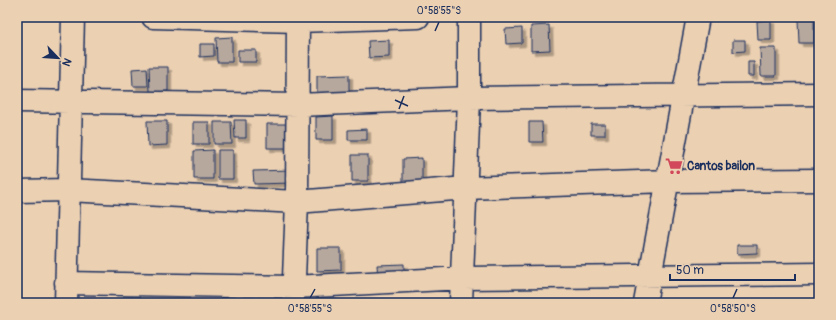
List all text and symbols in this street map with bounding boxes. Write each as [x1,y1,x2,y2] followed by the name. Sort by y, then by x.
[417,5,461,17] text: 0°58'55"S
[38,38,78,78] north arrow
[59,56,74,69] text: N
[664,156,684,176] supermarket icon: Cantos bailon
[687,159,755,174] place label: Cantos bailon
[670,256,795,282] scale bar
[676,263,704,278] text: 50 m
[288,303,332,315] text: 0°58'55"S
[710,303,756,315] text: 0°58'50"S

